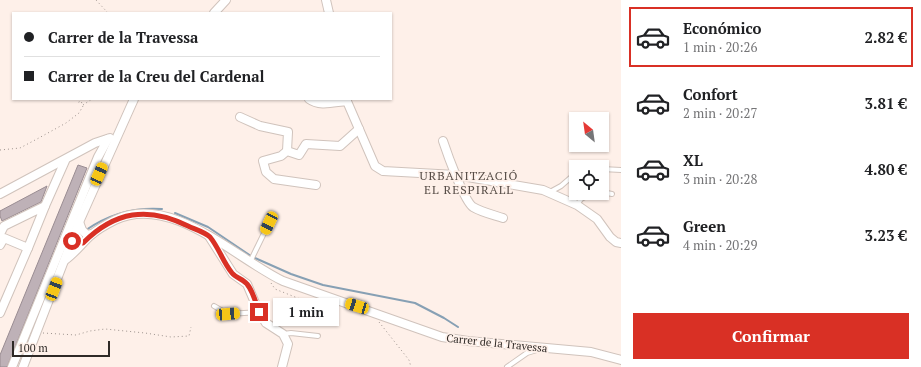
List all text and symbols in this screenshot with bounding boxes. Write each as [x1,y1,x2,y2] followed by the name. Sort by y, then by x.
[683,18,761,38] text: Económico
[635,19,671,55] icon: car
[48,27,198,47] text: Carrer de la Travessa
[865,27,907,47] text: 2.82 €
[683,38,757,56] text: 1 min · 20:26
[48,66,265,86] text: Carrer de la Creu del Cardenal
[683,84,738,104] text: Confort
[635,85,671,121] icon: car
[865,93,907,113] text: 3.81 €
[683,104,757,122] text: 2 min · 20:27
[569,112,609,152] north arrow
[569,112,609,200] map controls
[683,150,703,170] text: XL
[635,151,671,187] icon: car
[865,159,907,179] text: 4.80 €
[569,160,609,200] button: locate
[89,161,109,187] car
[420,168,519,197] district label: URBANITZACIÓ EL RESPIRALL
[683,170,757,188] text: 3 min · 20:28
[258,210,280,236] car
[683,216,726,236] text: Green
[635,217,671,253] icon: car
[865,225,907,245] text: 3.23 €
[63,232,81,250] route start
[683,236,757,254] text: 4 min · 20:29
[44,276,64,302] car
[344,297,370,315] car
[273,298,339,326] callout: 1 min
[250,303,268,321] route end
[288,303,324,321] text: 1 min
[216,307,240,321] car
[633,313,909,359] button: Confirmar
[446,331,549,355] street label: Carrer de la Travessa
[12,339,110,358] scale bar
[18,341,48,355] text: 100 m

